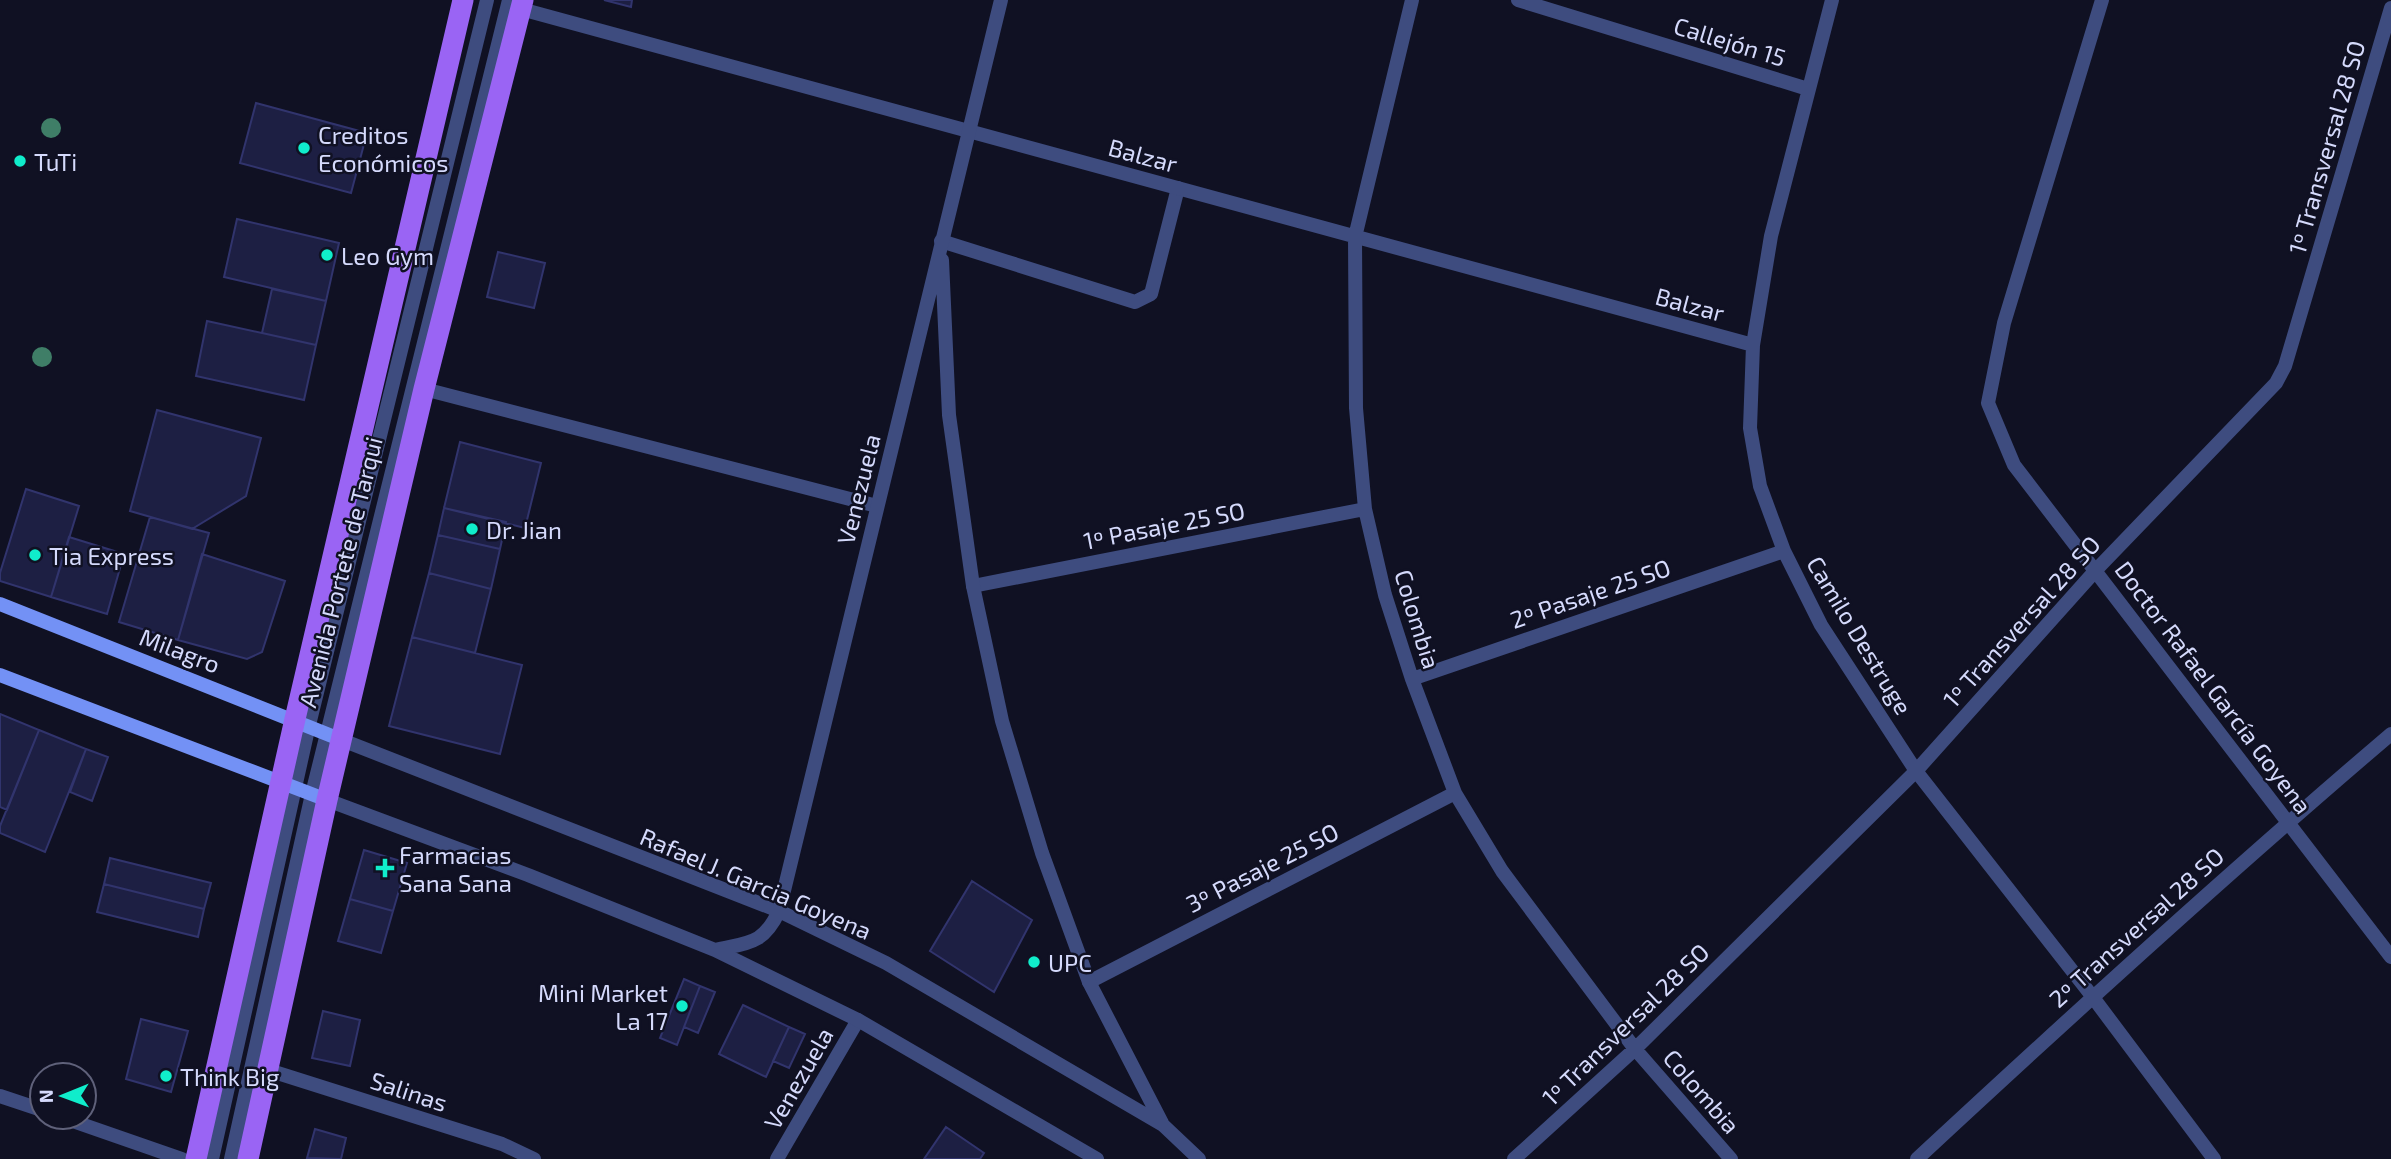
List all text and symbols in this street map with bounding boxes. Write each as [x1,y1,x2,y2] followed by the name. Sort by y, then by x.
[1671,10,1789,72] street label: Callejón 15
[2282,37,2370,257] street label: 1º Transversal 28 SO
[318,120,449,177] place label: Creditos Económicos
[1105,132,1181,178] street label: Balzar
[296,140,312,156] marker: Creditos Económicos
[34,147,77,176] place label: TuTi
[12,153,28,169] marker: TuTi
[341,241,434,270] place label: Leo Gym
[319,247,335,263] marker: Leo Gym
[1652,281,1728,327] street label: Balzar
[830,431,886,547] street label: Venezuela
[292,434,388,710] street label: Avenida Portete de Tarqui
[1081,495,1247,555] street label: 1º Pasaje 25 SO
[486,515,562,544] place label: Dr. Jian
[464,521,480,537] marker: Dr. Jian
[1936,529,2106,713] street label: 1º Transversal 28 SO
[49,541,174,570] place label: Tia Express
[27,547,43,563] marker: Tia Express
[1801,551,1919,719] street label: Camilo Destruge
[1506,552,1674,634] street label: 2º Pasaje 25 SO
[2110,555,2318,819] street label: Doctor Rafael García Goyena
[1389,566,1447,672] street label: Colombia
[136,621,224,679] street label: Milagro
[1181,816,1343,918] street label: 3º Pasaje 25 SO
[636,821,876,945] street label: Rafael J. Garcia Goyena
[399,840,512,897] place label: Farmacias Sana Sana
[2043,841,2229,1013] street label: 2º Transversal 28 SO
[377,860,393,876] marker: Farmacias Sana Sana
[1536,937,1714,1111] street label: 1º Transversal 28 SO
[1048,948,1092,977] place label: UPC
[1026,954,1042,970] marker: UPC
[538,978,668,1035] place label: Mini Market La 17
[674,998,690,1014] marker: Mini Market La 17
[757,1022,839,1134] street label: Venezuela
[1658,1043,1746,1139] street label: Colombia
[28,1061,98,1131] north arrow
[180,1062,279,1091] place label: Think Big
[367,1065,451,1117] street label: Salinas
[158,1068,174,1084] marker: Think Big
[34,1089,57,1103] text: N

